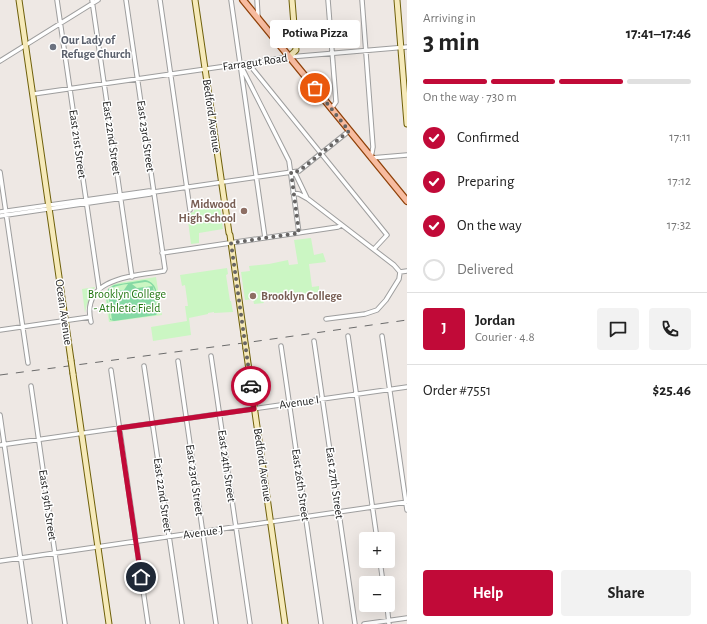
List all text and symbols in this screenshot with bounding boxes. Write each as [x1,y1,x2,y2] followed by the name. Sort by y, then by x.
[423,12,476,25] text: Arriving in
[270,20,360,48] callout: Potiwa Pizza
[626,26,691,41] text: 17:41–17:46
[282,27,348,40] text: Potiwa Pizza
[423,29,480,55] text: 3 min
[61,34,131,60] place label: Our Lady of Refuge Church
[48,42,58,52] marker: Our Lady of Refuge Church
[222,52,288,72] street label: Farragut Road
[298,71,332,105] pin
[304,77,326,99] icon: bag
[201,78,223,154] street label: Bedford Avenue
[423,91,517,104] text: On the way · 730 m
[135,99,157,173] street label: East 23rd Street
[101,100,123,176] street label: East 22nd Street
[67,109,89,179] street label: East 21st Street
[423,127,445,149] icon: check
[457,130,519,145] text: Confirmed
[669,131,691,144] text: 17:11
[423,171,445,193] icon: check
[457,174,514,189] text: Preparing
[668,175,691,188] text: 17:12
[179,198,237,224] place label: Midwood High School
[239,206,249,216] marker: Midwood High School
[423,215,445,237] icon: check
[457,218,522,233] text: On the way
[667,219,691,232] text: 17:32
[457,262,514,277] text: Delivered
[53,278,75,346] street label: Ocean Avenue
[88,288,166,314] park label: Brooklyn College - Athletic Field
[261,290,342,303] place label: Brooklyn College
[248,291,258,301] marker: Brooklyn College
[597,308,639,350] button: chat
[649,308,691,350] button: phone
[475,313,515,328] text: Jordan
[441,321,447,336] text: J
[475,331,535,344] text: Courier · 4.8
[231,366,271,406] courier
[240,375,262,397] icon: car
[423,383,491,398] text: Order #7551
[652,383,691,398] text: $25.46
[278,393,320,411] street label: Avenue I
[252,427,274,503] street label: Bedford Avenue
[216,429,238,503] street label: East 24th Street
[184,443,206,517] street label: East 23rd Street
[324,446,346,520] street label: East 27th Street
[290,448,312,522] street label: East 26th Street
[152,457,174,533] street label: East 22nd Street
[37,469,59,541] street label: East 19th Street
[182,523,224,541] street label: Avenue J
[359,532,395,612] map controls
[359,532,395,568] button: +
[124,560,158,594] pin
[130,566,152,588] icon: home
[423,570,553,616] button: Help
[561,570,691,616] button: Share
[359,576,395,612] button: −

